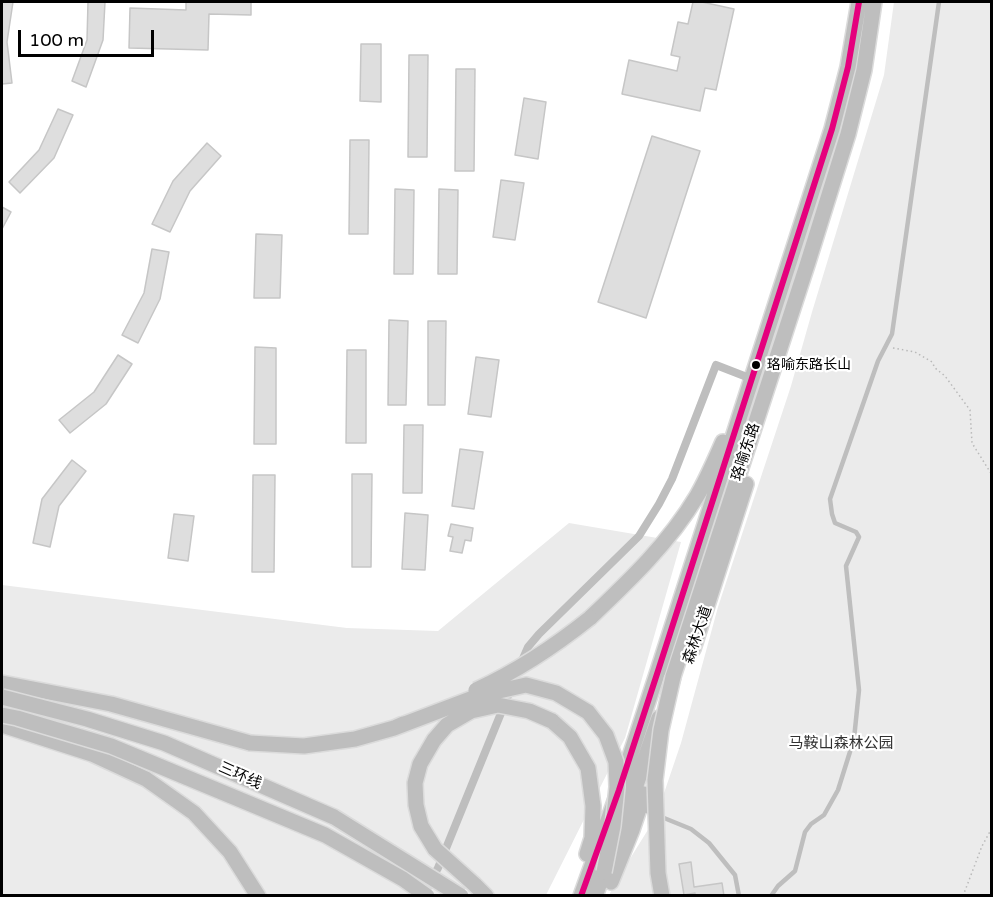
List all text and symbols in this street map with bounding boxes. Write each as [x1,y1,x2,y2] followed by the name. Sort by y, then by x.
[21,18,158,56] scale bar
[29,29,84,51] text: 100 m
[767,357,851,373] place label: 珞喻东路长山
[750,359,762,371] marker: 珞喻东路长山
[728,421,764,483] street label: 珞喻东路
[680,604,716,666] street label: 森林大道
[789,735,893,753] park label: 马鞍山森林公园
[216,759,264,793] street label: 三环线

